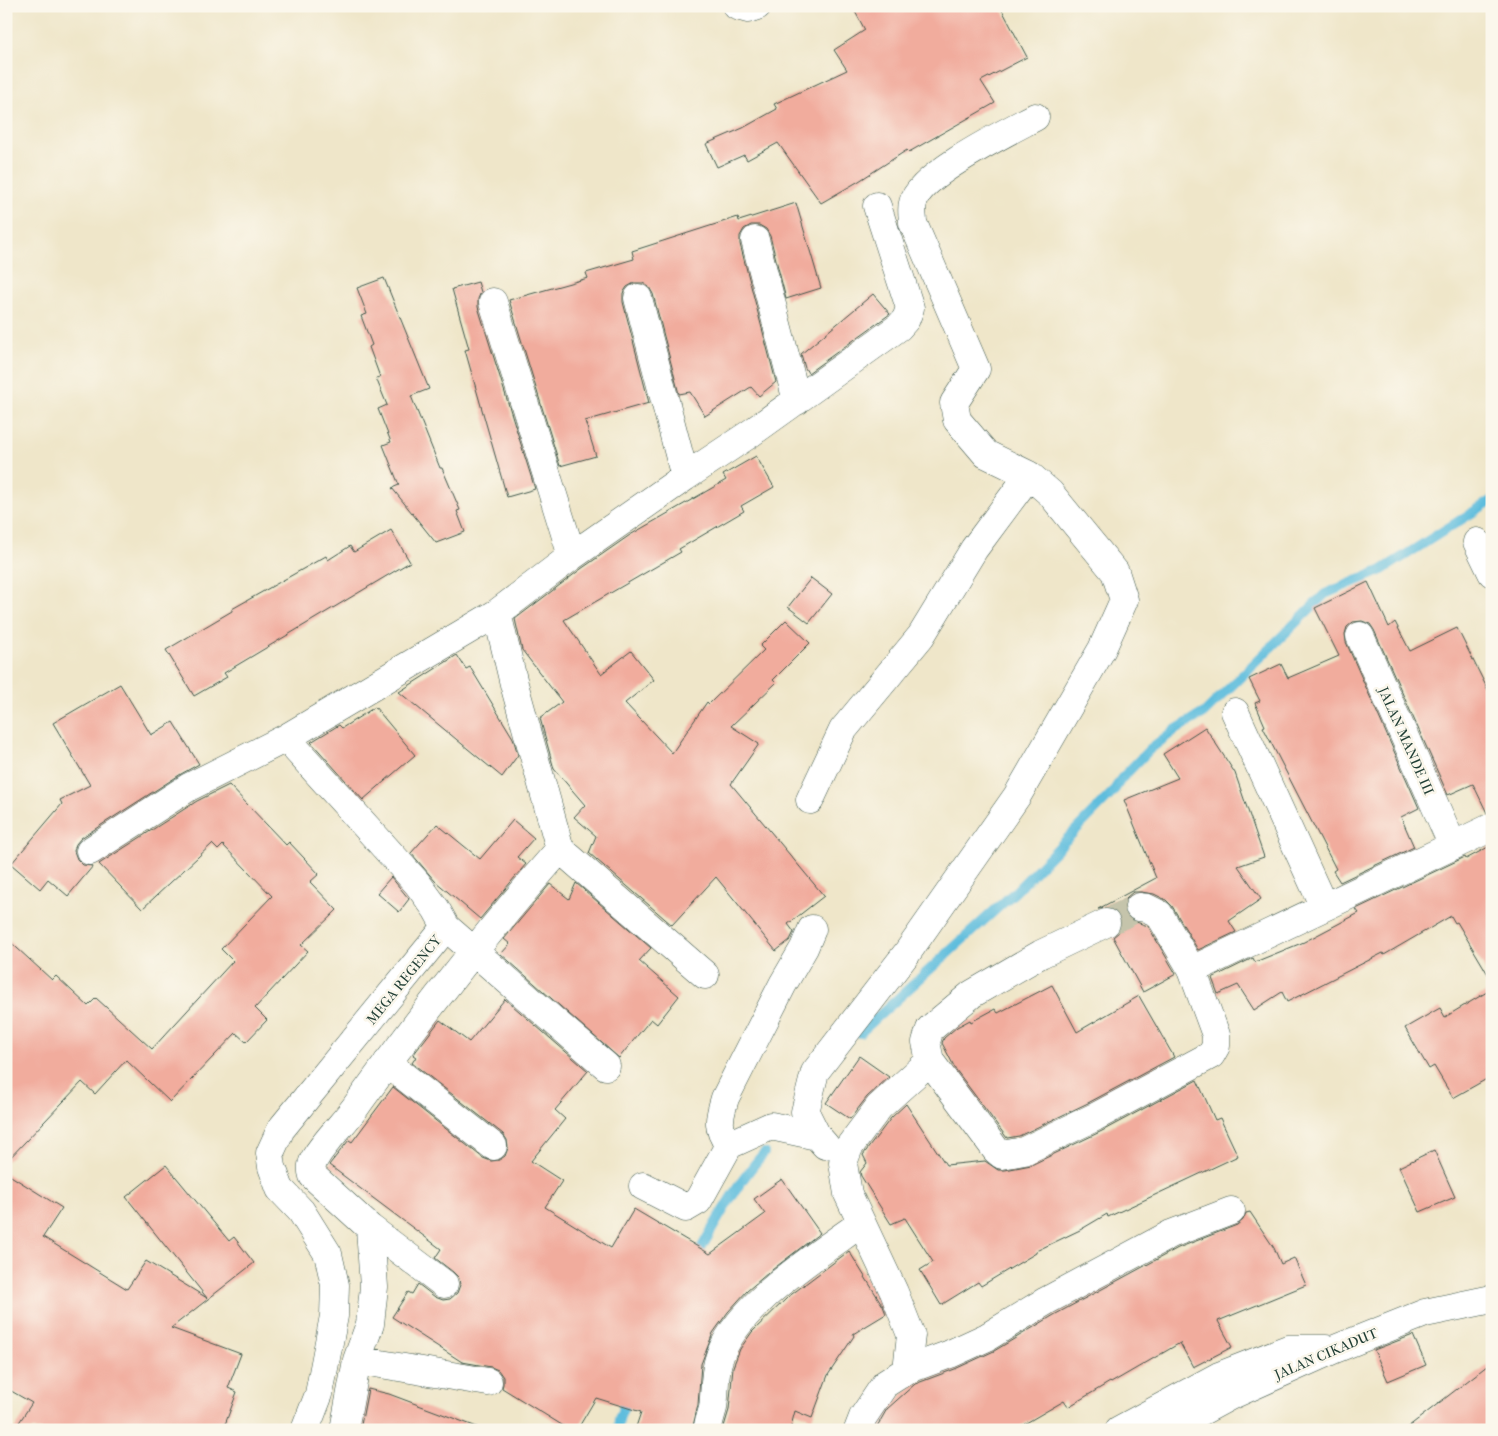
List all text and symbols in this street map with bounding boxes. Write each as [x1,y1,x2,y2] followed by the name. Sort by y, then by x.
[1374,683,1438,798] street label: JALAN MANDE III
[363,932,445,1028] street label: MEGA REGENCY
[1271,1324,1381,1384] street label: JALAN CIKADUT

